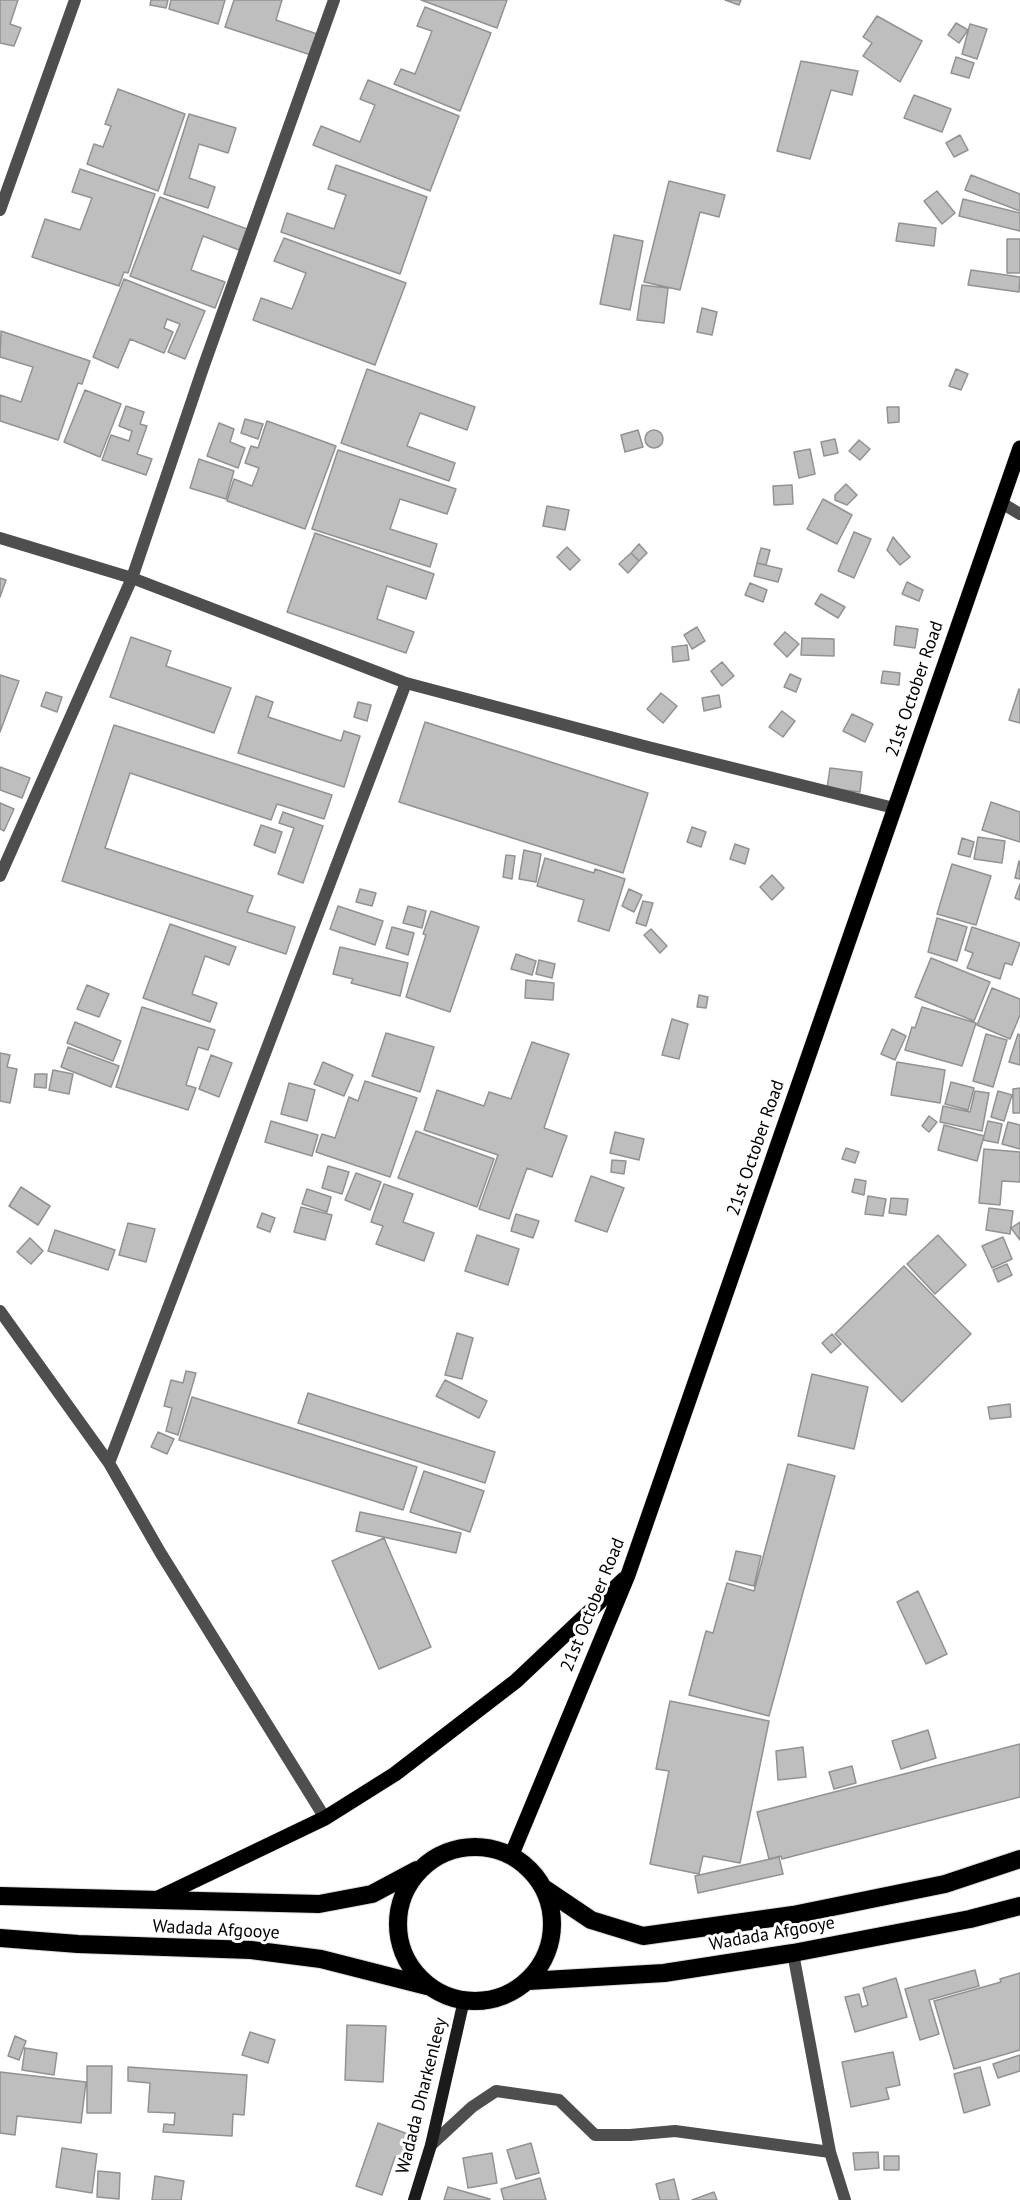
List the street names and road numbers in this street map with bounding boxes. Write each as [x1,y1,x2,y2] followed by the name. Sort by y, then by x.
[882,618,948,760] street label: 21st October Road
[723,1077,789,1219] street label: 21st October Road
[556,1535,630,1675] street label: 21st October Road
[707,1912,837,1956] street label: Wadada Afgooye
[152,1916,280,1944] street label: Wadada Afgooye
[392,2016,452,2176] street label: Wadada Dharkenleey

